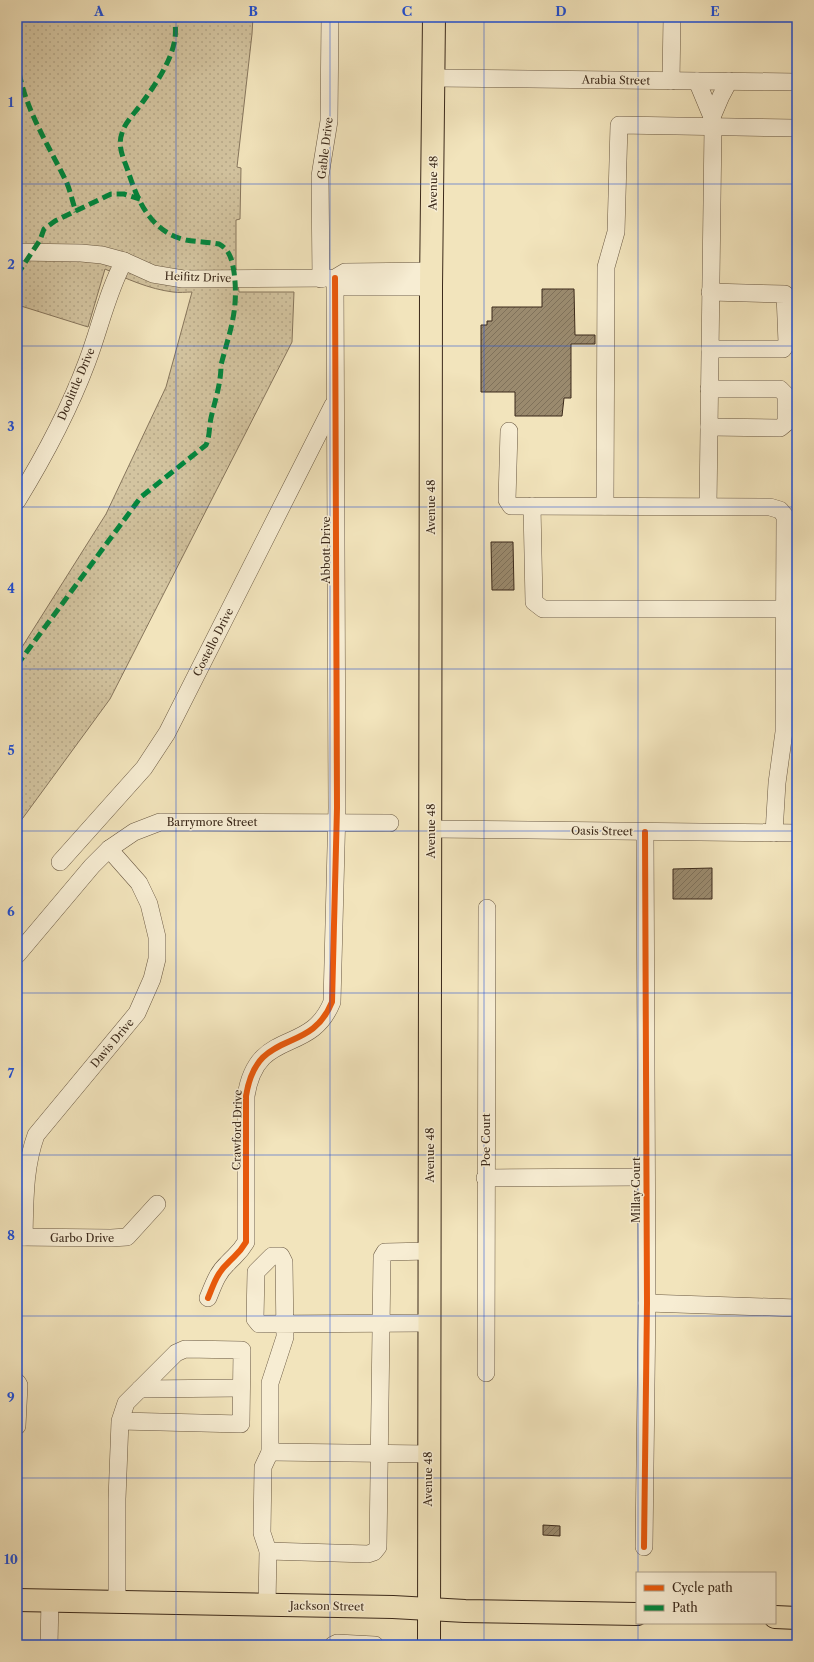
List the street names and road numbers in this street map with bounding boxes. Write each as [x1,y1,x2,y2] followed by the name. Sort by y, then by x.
[581,72,650,88] street label: Arabia Street
[314,116,336,180] street label: Gable Drive
[426,155,440,212] street label: Avenue 48
[164,269,232,285] street label: Heifitz Drive
[54,345,98,423] street label: Doolittle Drive
[424,480,438,535] street label: Avenue 48
[319,516,333,585] street label: Abbott Drive
[190,605,236,679] street label: Costello Drive
[424,804,438,859] street label: Avenue 48
[167,815,257,829] street label: Barrymore Street
[571,823,633,839] street label: Oasis Street
[87,1016,137,1070] street label: Davis Drive
[229,1089,245,1171] street label: Crawford Drive
[479,1113,493,1167] street label: Poe Court
[423,1128,437,1183] street label: Avenue 48
[629,1157,643,1223] street label: Millay Court
[50,1231,114,1245] street label: Garbo Drive
[421,1452,435,1507] street label: Avenue 48
[288,1598,364,1614] street label: Jackson Street

